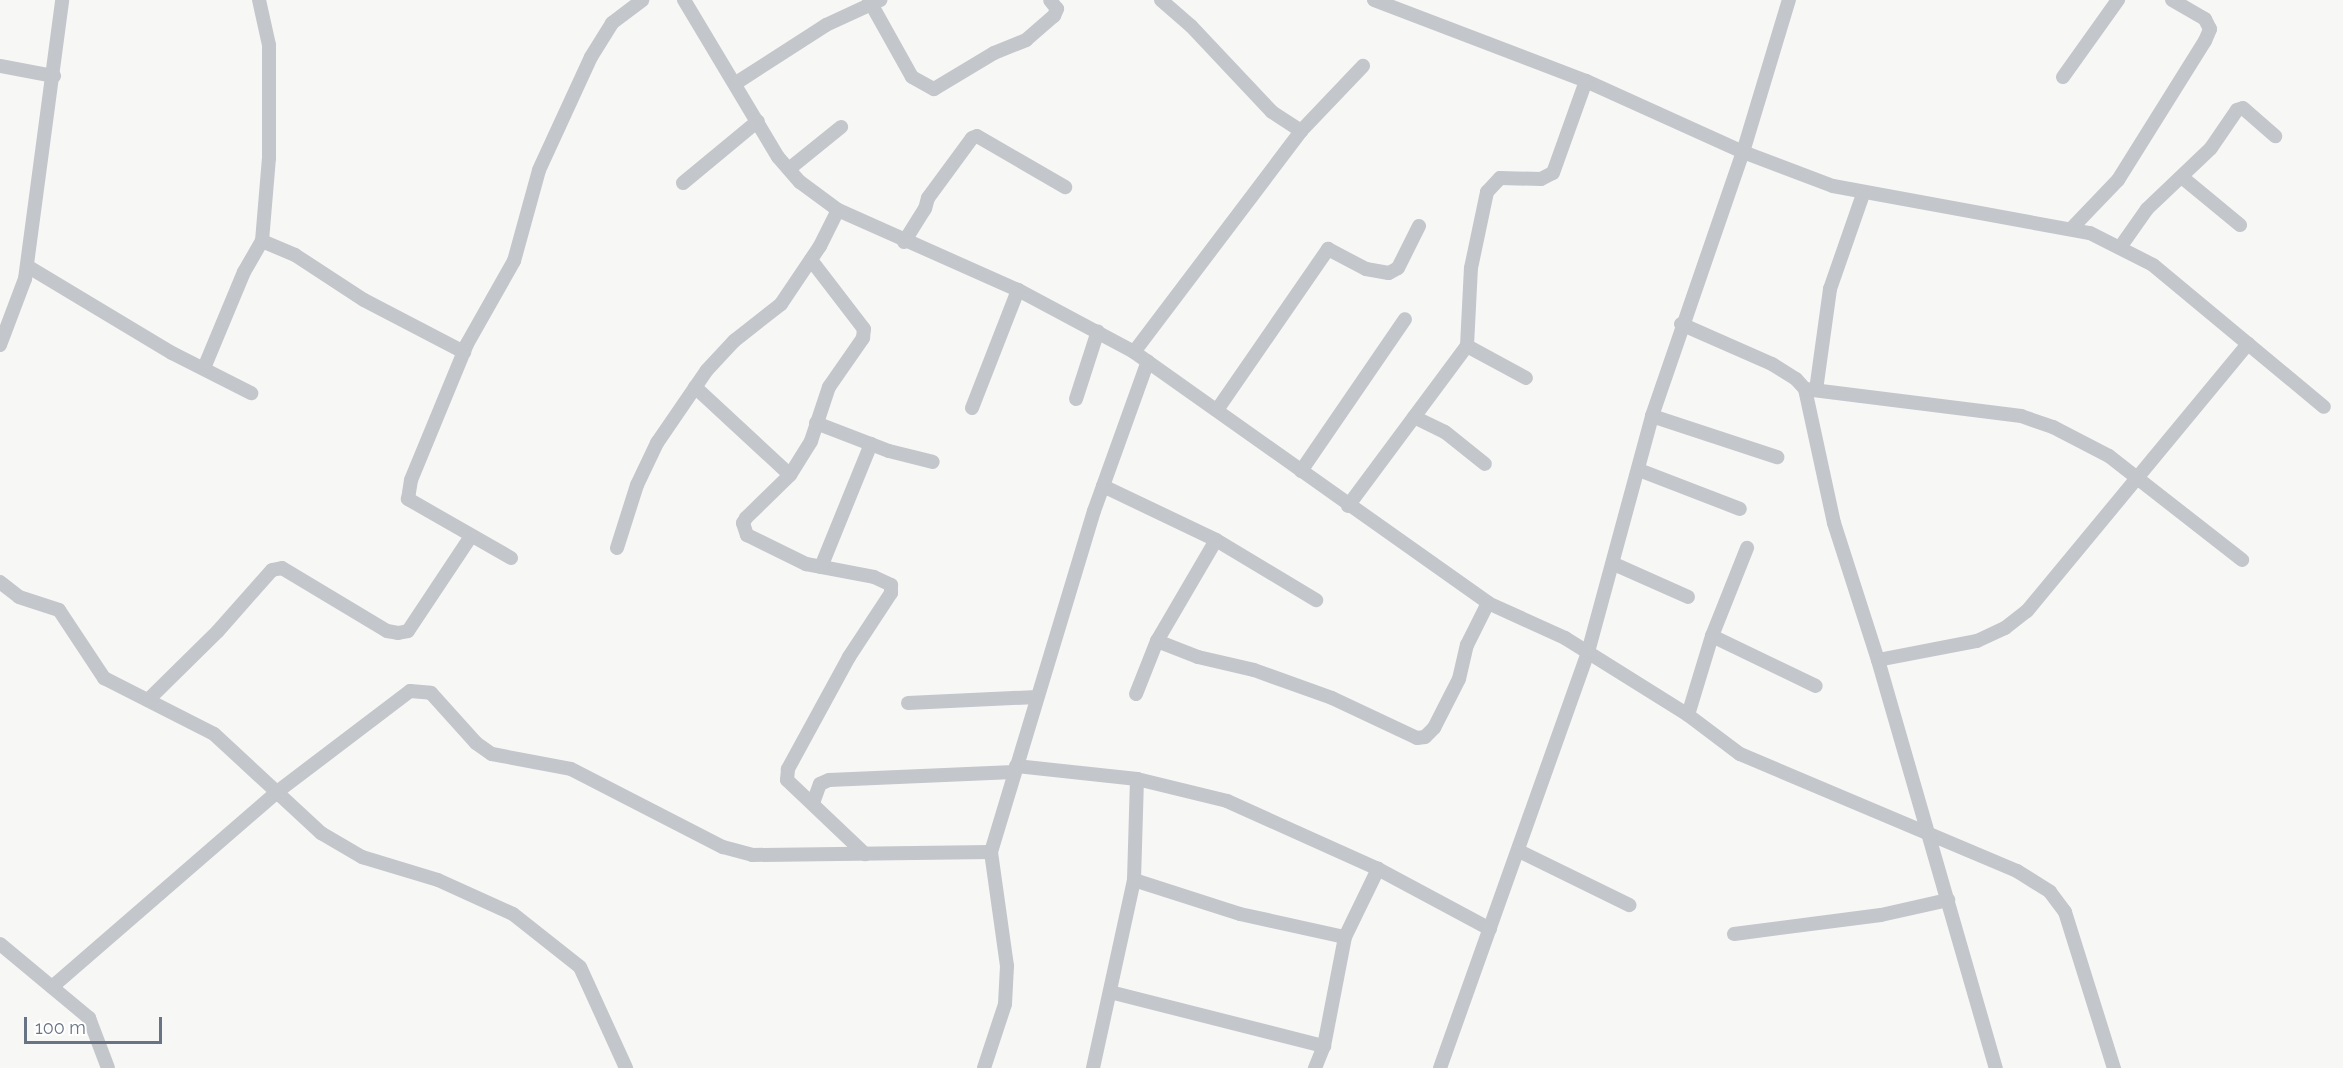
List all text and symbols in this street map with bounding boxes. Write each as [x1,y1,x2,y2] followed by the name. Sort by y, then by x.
[27,1005,165,1043] scale bar
[35,1017,86,1038] text: 100 m

